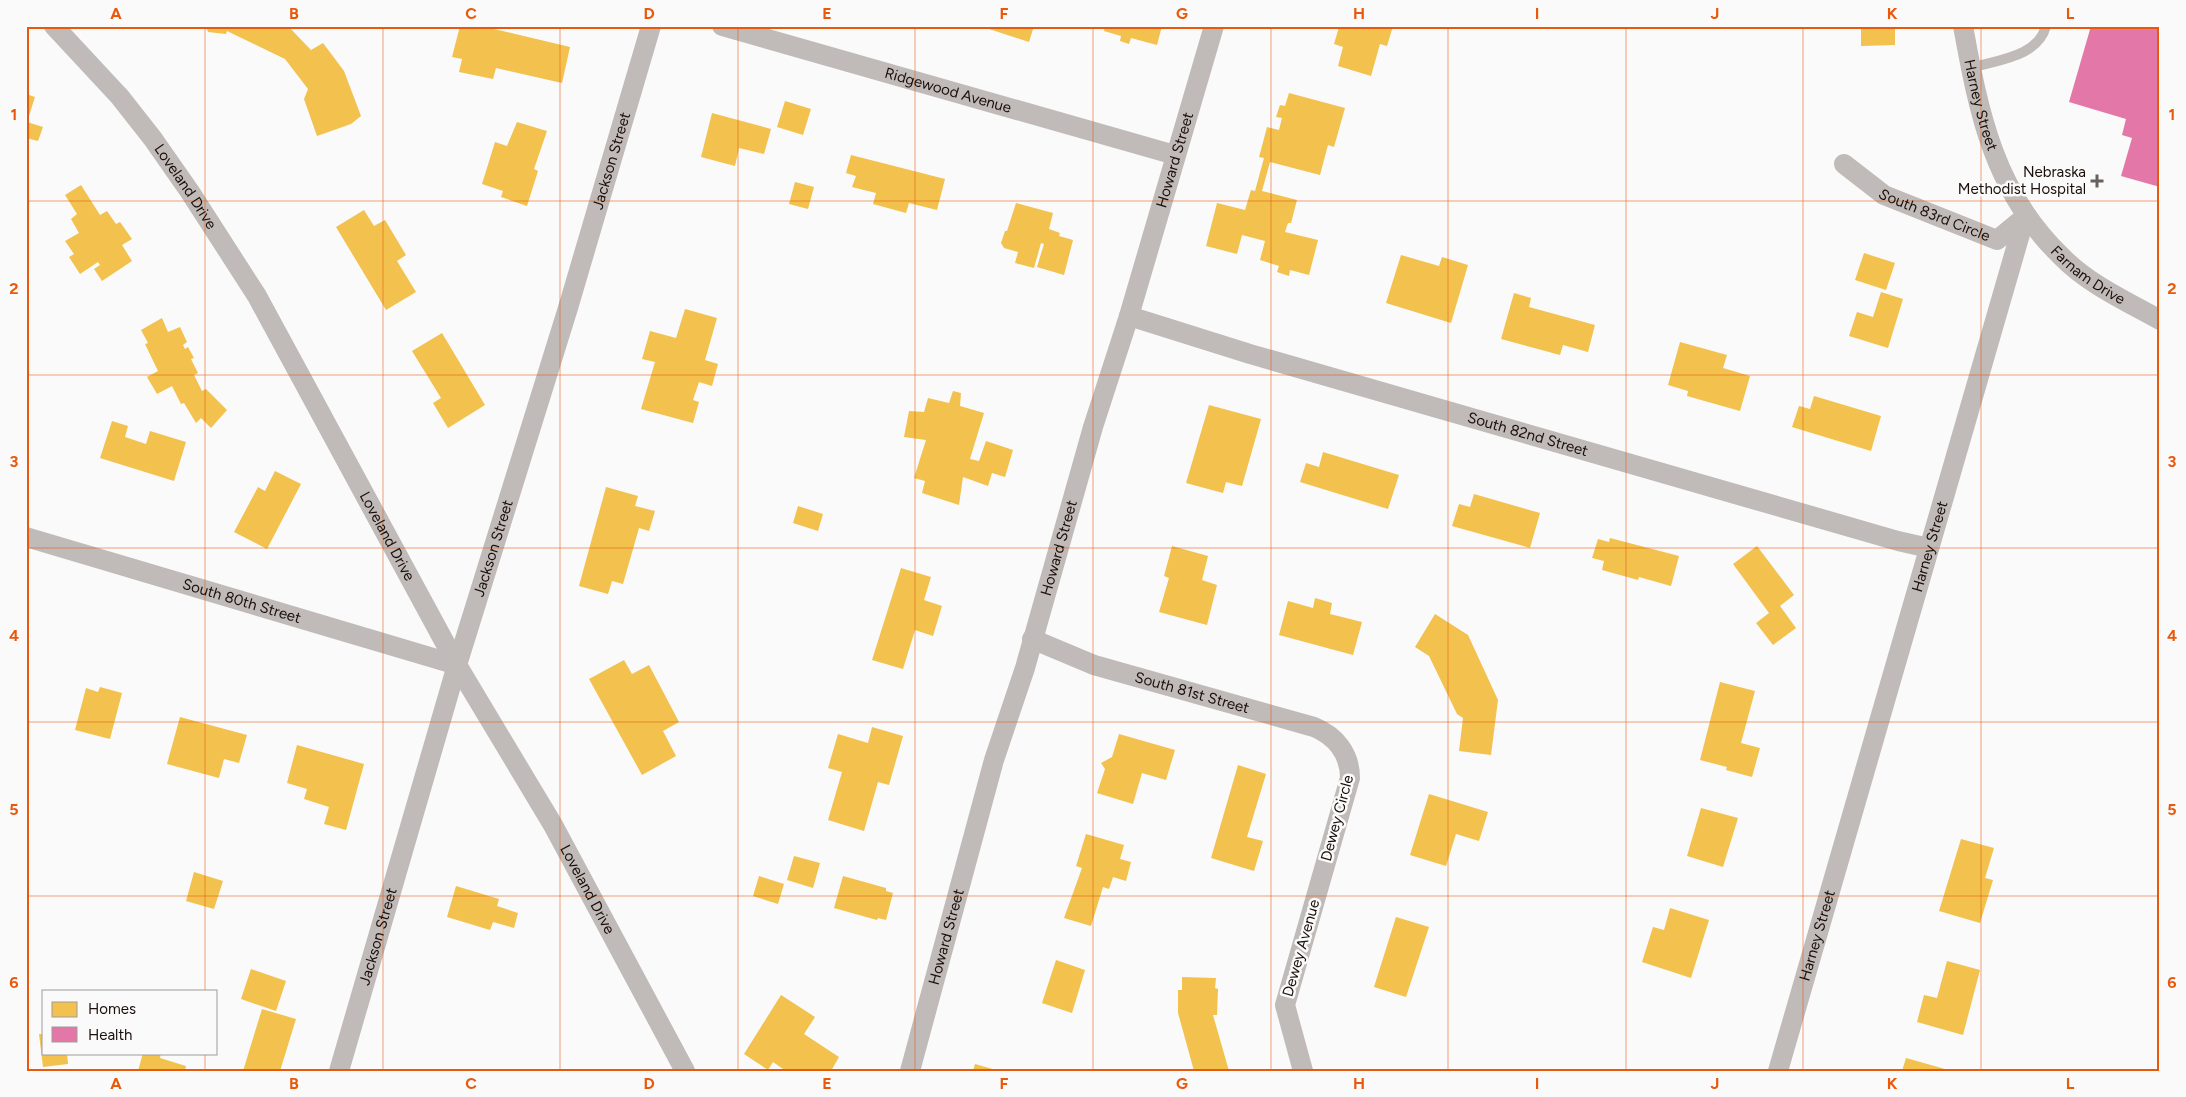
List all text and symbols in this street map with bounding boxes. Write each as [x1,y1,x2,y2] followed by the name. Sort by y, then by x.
[110,4,122,23] text: A
[289,4,299,23] text: B
[465,4,477,23] text: C
[643,4,655,23] text: D
[822,4,832,23] text: E
[1000,4,1009,23] text: F
[1176,4,1188,23] text: G
[1353,4,1365,23] text: H
[1535,4,1539,23] text: I
[1711,4,1719,23] text: J
[1887,4,1898,23] text: K
[2066,4,2075,23] text: L
[1960,58,2002,154] street label: Harney Street
[883,64,1013,117] street label: Ridgewood Avenue
[11,105,17,124] text: 1
[2169,105,2175,124] text: 1
[588,110,634,212] street label: Jackson Street
[1152,110,1197,210] street label: Howard Street
[150,141,221,233] street label: Loveland Drive
[1958,163,2086,198] place label: Nebraska Methodist Hospital
[2090,174,2104,188] marker: Nebraska Methodist Hospital
[1875,185,1993,245] street label: South 83rd Circle
[2047,242,2128,308] street label: Farnam Drive
[9,279,19,298] text: 2
[2167,279,2177,298] text: 2
[1465,408,1591,460] street label: South 82nd Street
[10,452,19,471] text: 3
[2168,452,2177,471] text: 3
[356,489,419,584] street label: Loveland Drive
[470,497,517,599] street label: Jackson Street
[1037,498,1081,598] street label: Howard Street
[1908,499,1952,594] street label: Harney Street
[180,575,303,627] street label: South 80th Street
[9,626,19,645] text: 4
[2167,626,2177,645] text: 4
[1133,668,1251,717] street label: South 81st Street
[1317,773,1357,863] street label: Dewey Circle
[9,800,19,819] text: 5
[2167,800,2177,819] text: 5
[556,842,619,937] street label: Loveland Drive
[355,885,401,987] street label: Jackson Street
[925,887,968,987] street label: Howard Street
[1795,888,1839,983] street label: Harney Street
[1279,897,1323,999] street label: Dewey Avenue
[9,973,19,992] text: 6
[2167,973,2177,992] text: 6
[42,990,218,1054] legend
[88,1000,136,1018] text: Homes
[88,1026,132,1044] text: Health
[110,1074,122,1093] text: A
[289,1074,299,1093] text: B
[465,1074,477,1093] text: C
[643,1074,655,1093] text: D
[822,1074,832,1093] text: E
[1000,1074,1009,1093] text: F
[1176,1074,1188,1093] text: G
[1353,1074,1365,1093] text: H
[1535,1074,1539,1093] text: I
[1711,1074,1719,1093] text: J
[1887,1074,1898,1093] text: K
[2066,1074,2075,1093] text: L

